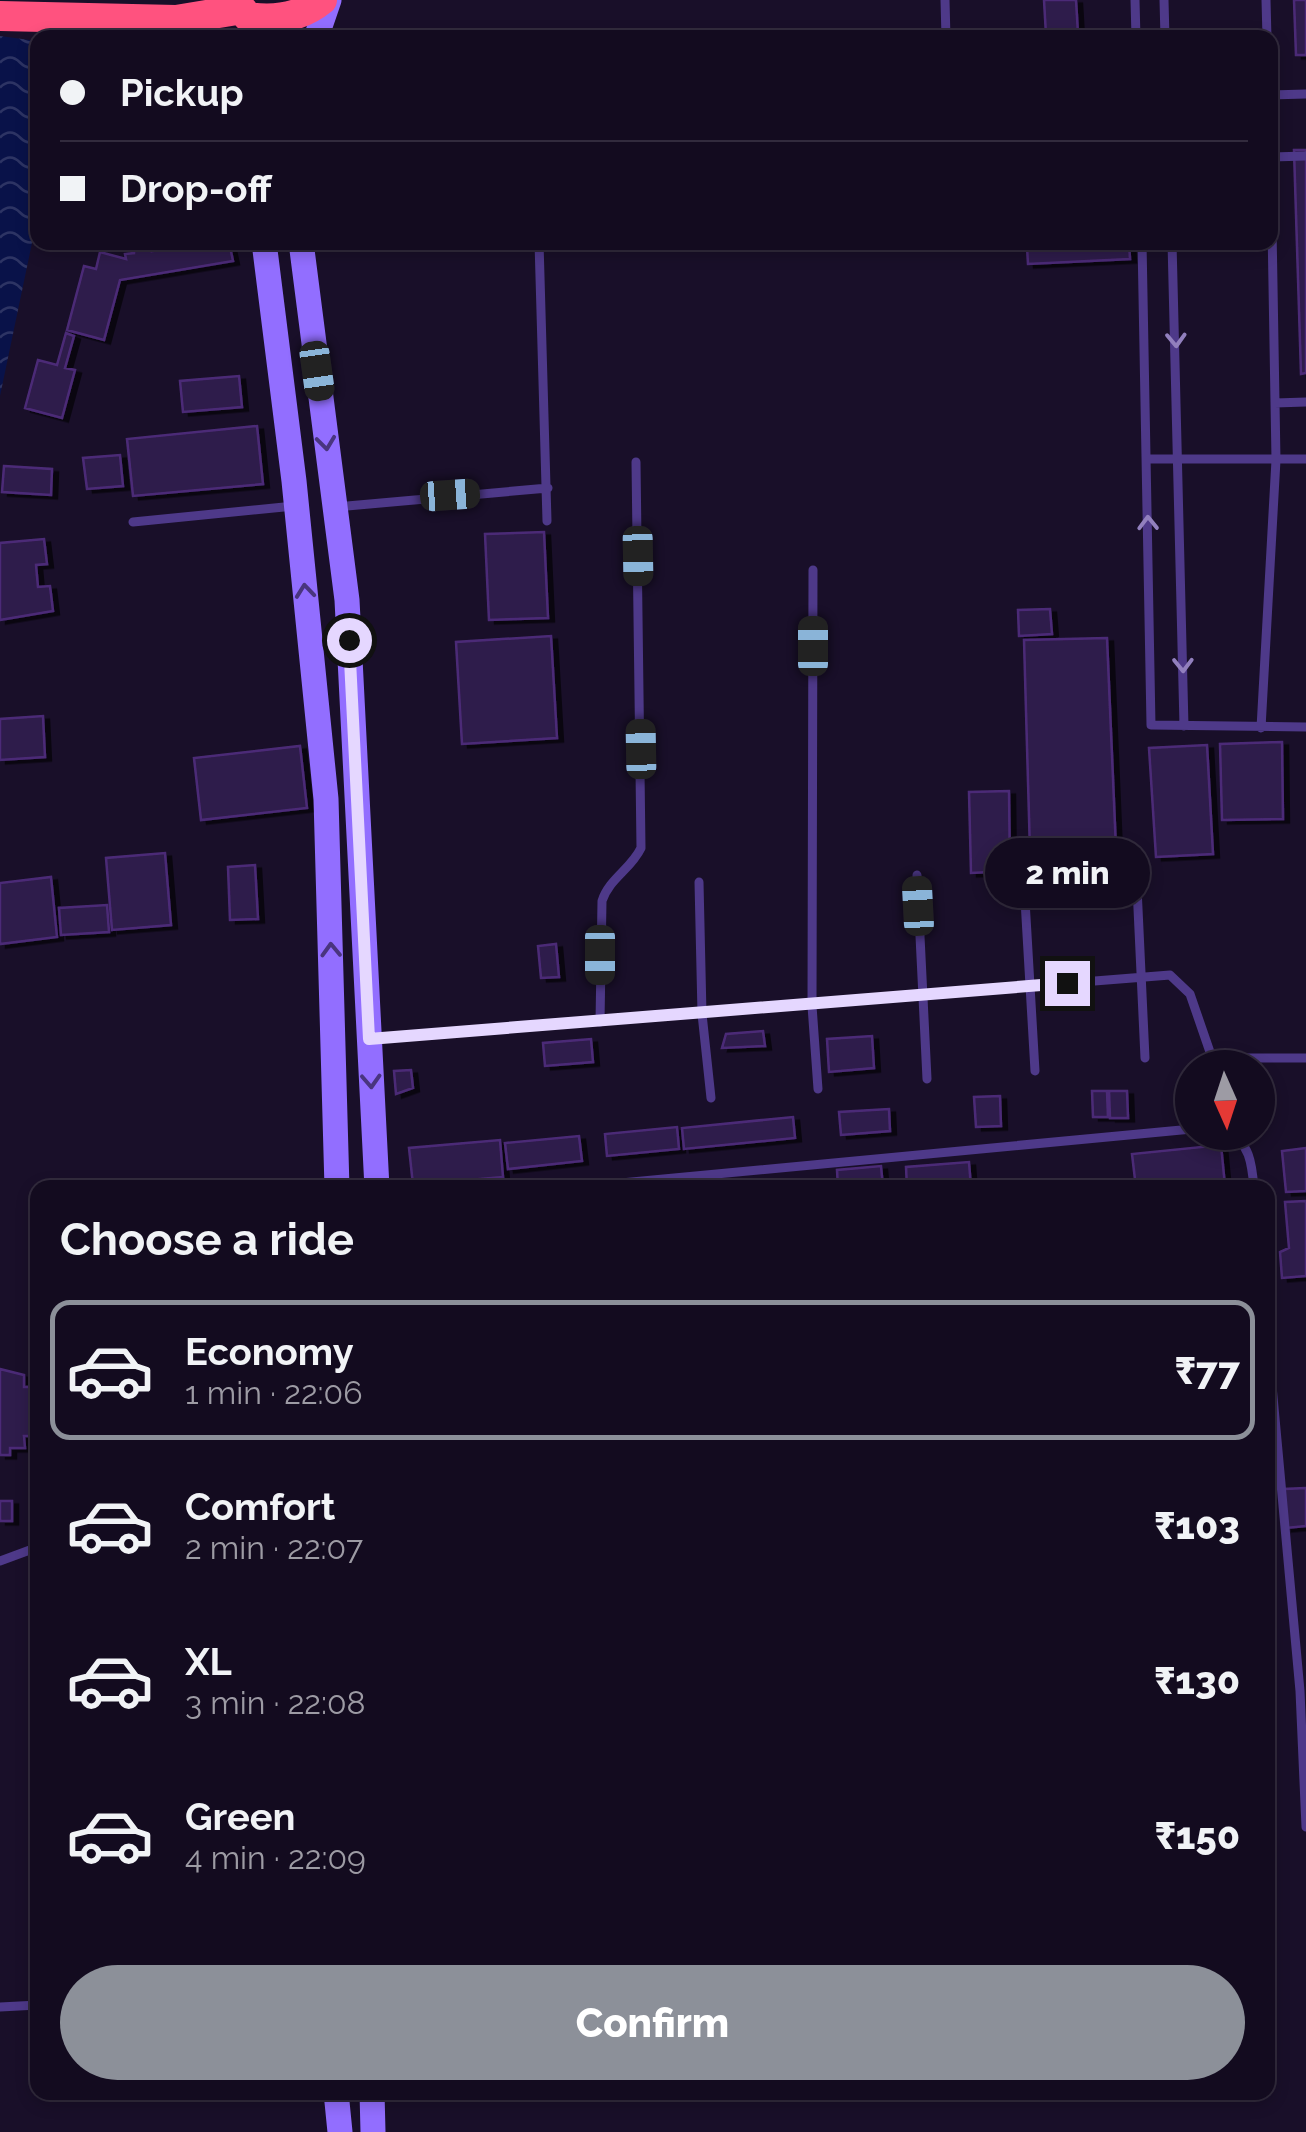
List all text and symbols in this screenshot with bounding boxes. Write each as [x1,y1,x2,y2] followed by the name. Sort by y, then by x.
[120,70,244,115] text: Pickup
[120,166,272,211] text: Drop-off
[1165,332,1186,348] one-way arrow
[298,339,336,403] car
[315,435,336,452] one-way arrow
[419,478,481,512] car
[1138,514,1159,530] one-way arrow
[622,526,654,586] car
[295,583,316,599] one-way arrow
[798,616,828,676] car
[327,618,372,663] route start
[1173,657,1194,673] one-way arrow
[625,719,657,779] car
[984,838,1150,908] callout: 2 min
[1025,854,1110,891] text: 2 min
[901,875,935,937] car
[585,925,615,985] car
[320,942,341,958] one-way arrow
[1045,961,1090,1006] route end
[1175,1050,1275,1150] north arrow
[1175,1050,1275,1150] map controls
[360,1074,381,1090] one-way arrow
[60,1213,354,1266] text: Choose a ride
[65,1325,155,1415] icon: car
[185,1329,354,1374] text: Economy
[1175,1348,1240,1393] text: ₹77
[185,1374,363,1411] text: 1 min · 22:06
[65,1480,155,1570] icon: car
[185,1484,335,1529] text: Comfort
[1154,1503,1240,1548] text: ₹103
[185,1529,363,1566] text: 2 min · 22:07
[65,1635,155,1725] icon: car
[185,1639,232,1684] text: XL
[1154,1658,1240,1703] text: ₹130
[185,1684,366,1721] text: 3 min · 22:08
[65,1790,155,1880] icon: car
[185,1794,295,1839] text: Green
[1155,1813,1240,1858] text: ₹150
[185,1839,366,1876] text: 4 min · 22:09
[60,1965,1245,2080] button: Confirm

